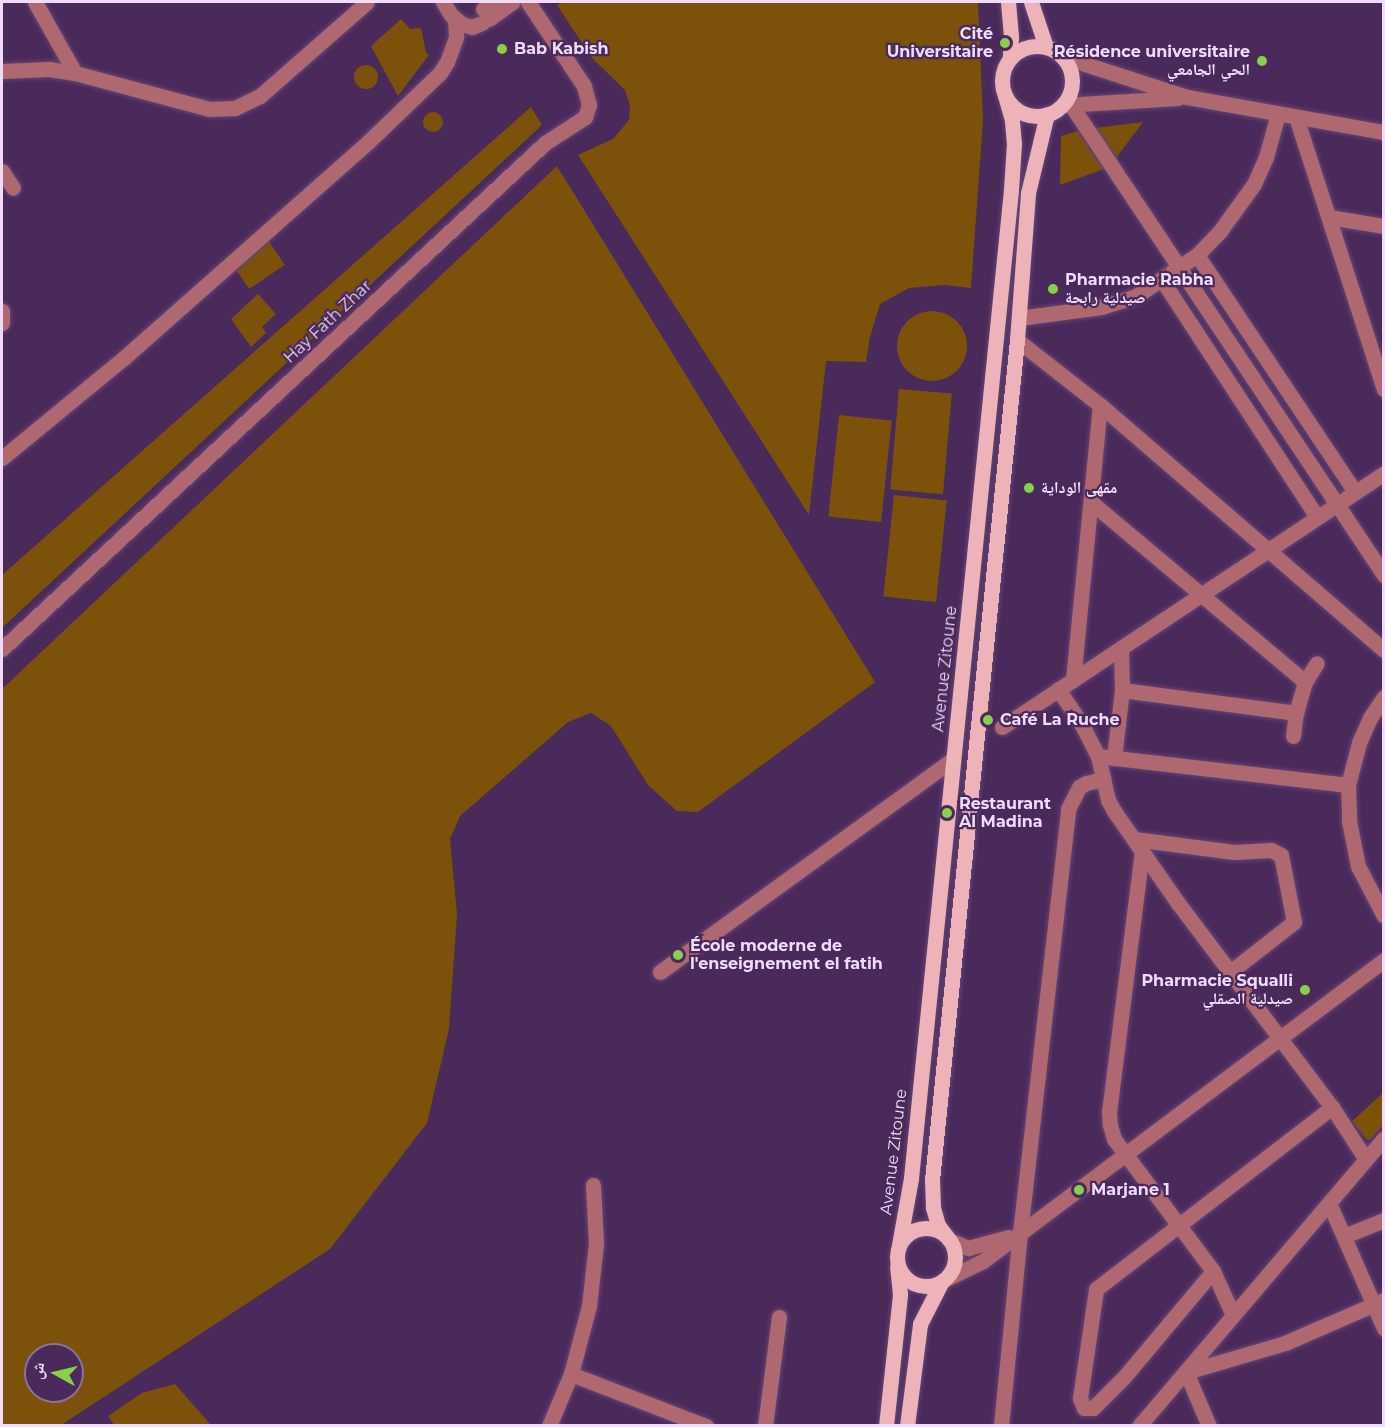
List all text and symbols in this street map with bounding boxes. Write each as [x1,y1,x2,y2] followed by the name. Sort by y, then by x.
[887,24,993,62] place label: Cité Universitaire
[998,36,1012,50] marker: Cité Universitaire
[514,39,609,59] place label: Bab Kabish
[495,42,509,56] marker: Bab Kabish
[1054,42,1250,80] place label: Résidence universitaire الحي الجامعي
[1255,54,1269,68] marker: Résidence universitaire الحي الجامعي
[1065,270,1214,308] place label: Pharmacie Rabha صيدلية رابحة
[280,277,376,367] street label: Hay Fath Zhar
[1046,282,1060,296] marker: Pharmacie Rabha صيدلية رابحة
[1041,478,1117,498] place label: مقهى الوداية
[1022,481,1036,495] marker: مقهى الوداية
[929,605,961,733] street label: Avenue Zitoune
[1000,710,1120,730] place label: Café La Ruche
[981,713,995,727] marker: Café La Ruche
[959,794,1051,832] place label: Restaurant Al Madina
[940,806,954,820] marker: Restaurant Al Madina
[690,936,883,974] place label: École moderne de l'enseignement el fatih
[671,948,685,962] marker: École moderne de l'enseignement el fatih
[1141,971,1293,1009] place label: Pharmacie Squalli صيدلية الصقلي
[1298,983,1312,997] marker: Pharmacie Squalli صيدلية الصقلي
[877,1088,911,1216] street label: Avenue Zitoune
[1091,1180,1170,1200] place label: Marjane 1
[1072,1183,1086,1197] marker: Marjane 1
[24,1343,84,1403] north arrow
[27,1361,48,1380] text: ش

